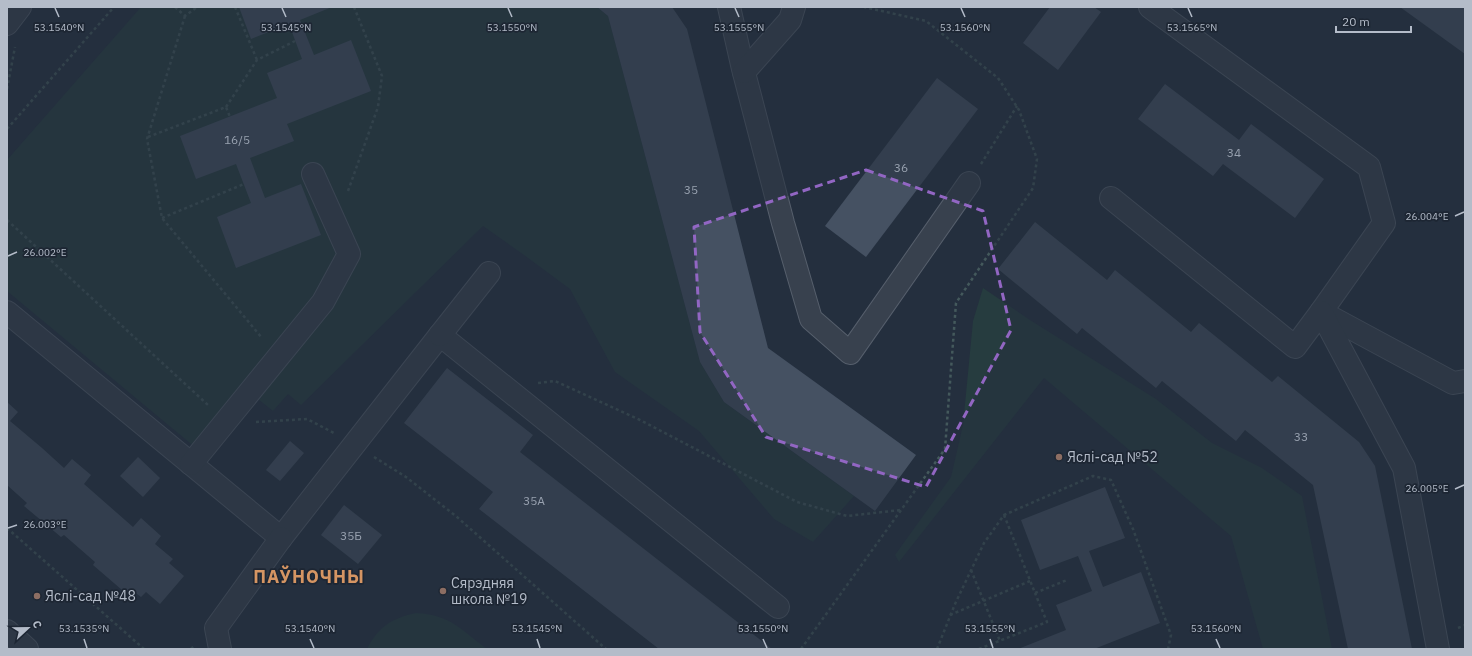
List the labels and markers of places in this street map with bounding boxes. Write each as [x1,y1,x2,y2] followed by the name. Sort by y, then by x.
[1067,448,1158,466] place label: Яслі-сад №52
[1054,452,1064,462] marker: Яслі-сад №52
[451,574,527,608] place label: Сярэдняя школа №19
[438,586,448,596] marker: Сярэдняя школа №19
[45,587,136,605] place label: Яслі-сад №48
[32,591,42,601] marker: Яслі-сад №48

